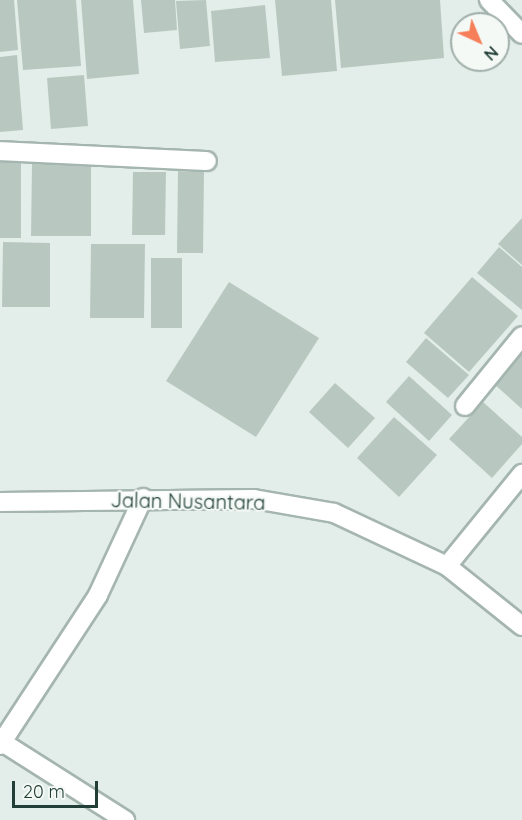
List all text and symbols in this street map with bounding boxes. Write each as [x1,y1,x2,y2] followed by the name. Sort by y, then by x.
[450,12,510,72] north arrow
[480,42,502,65] text: N
[110,488,266,514] street label: Jalan Nusantara
[15,769,100,807] scale bar
[23,780,65,803] text: 20 m

